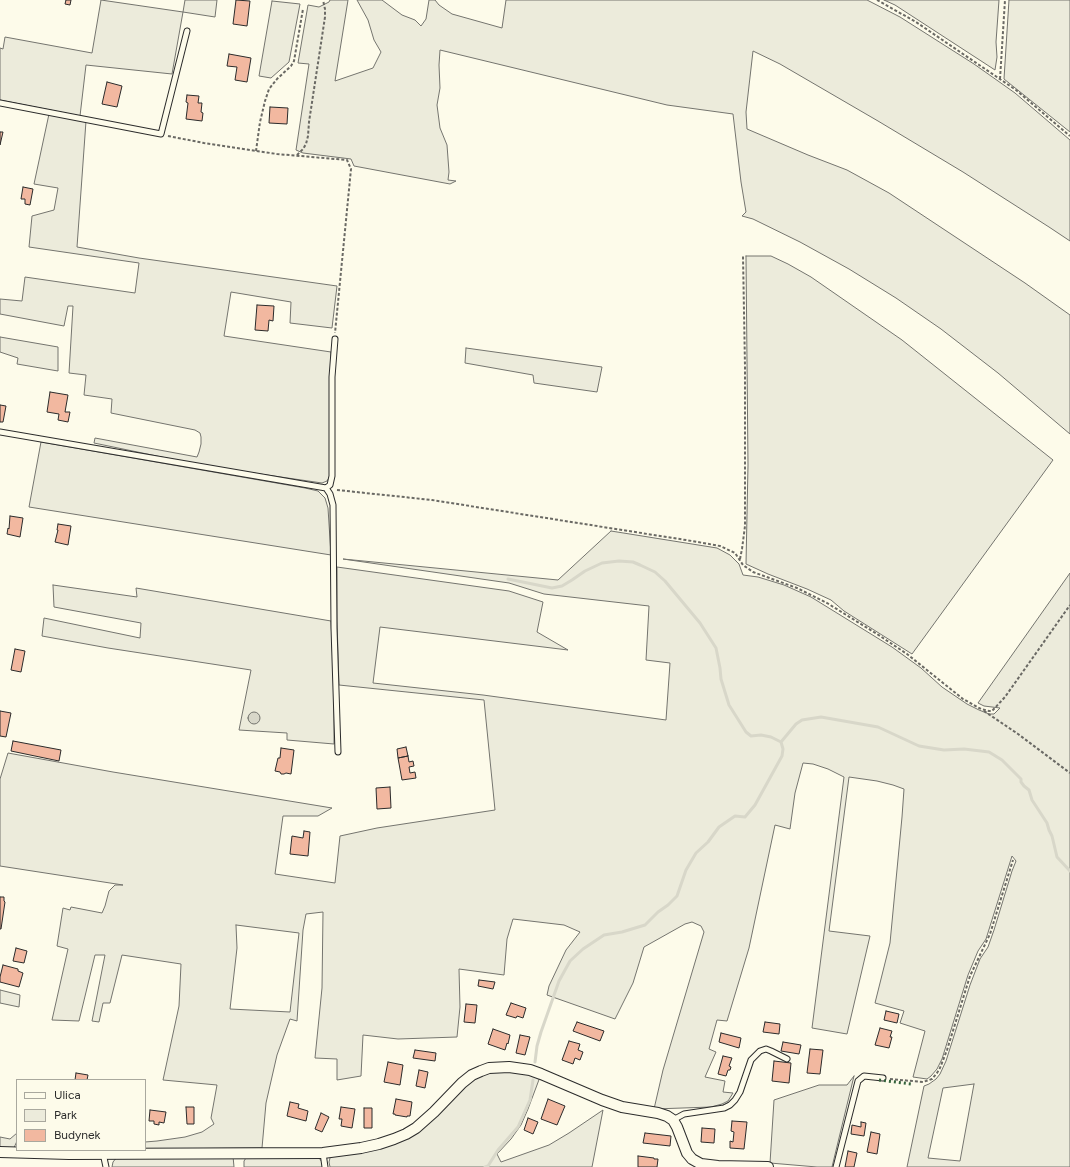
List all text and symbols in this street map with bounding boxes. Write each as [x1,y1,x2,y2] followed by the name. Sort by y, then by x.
[16,1079,146,1151] legend
[54,1088,81,1102] text: Ulica
[54,1108,77,1122] text: Park
[54,1128,100,1142] text: Budynek

